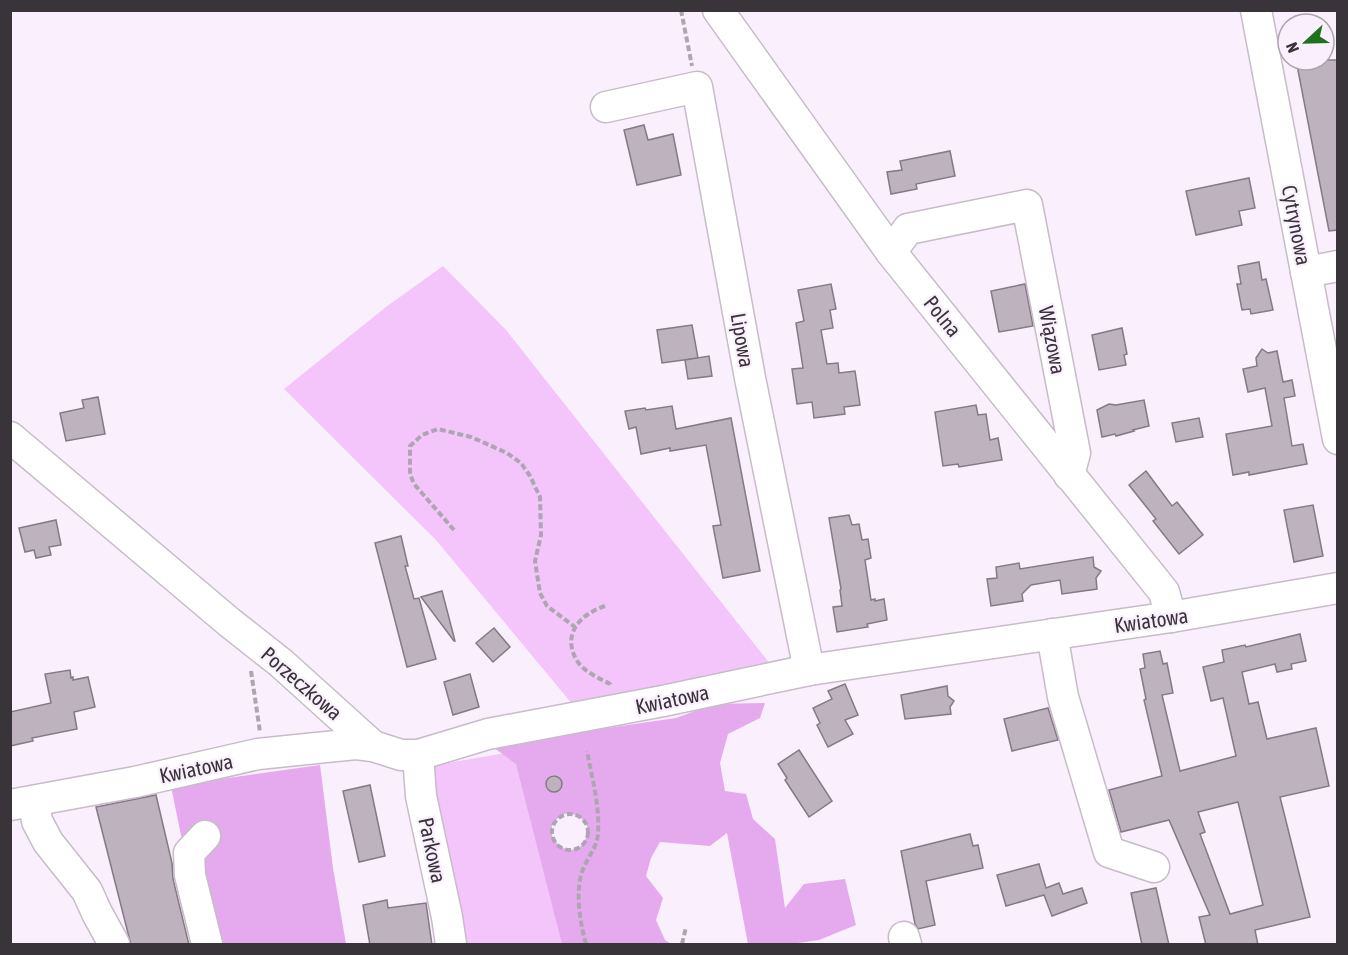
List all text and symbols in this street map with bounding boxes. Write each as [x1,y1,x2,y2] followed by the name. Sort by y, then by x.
[1276,12,1336,72] north arrow
[1282,40,1302,55] text: N
[1277,183,1317,267] street label: Cytrynowa
[919,291,967,341] street label: Polna
[1035,304,1071,376] street label: Wiązowa
[726,311,760,369] street label: Lipowa
[1112,603,1190,637] street label: Kwiatowa
[257,642,347,724] street label: Porzeczkowa
[633,680,711,718] street label: Kwiatowa
[157,749,235,787] street label: Kwiatowa
[414,815,452,885] street label: Parkowa

